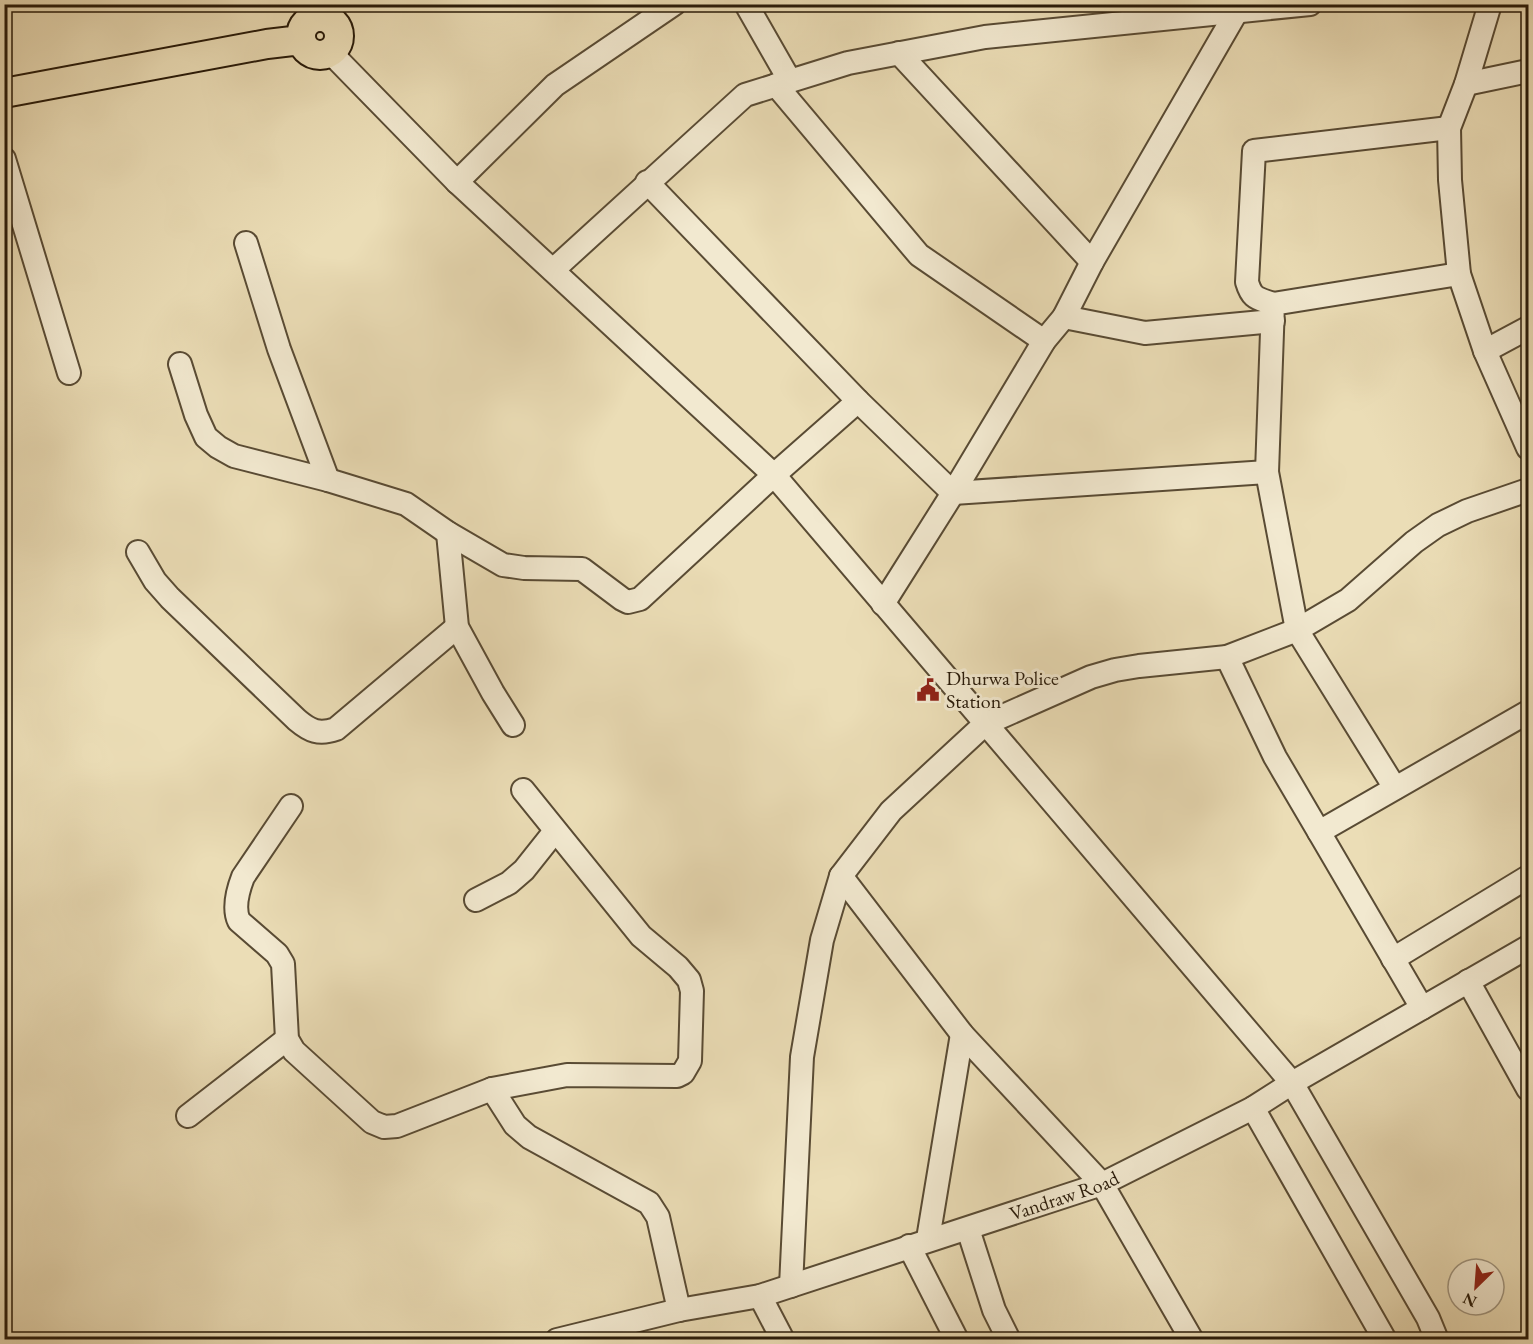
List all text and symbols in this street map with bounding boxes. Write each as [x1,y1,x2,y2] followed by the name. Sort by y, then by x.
[946,665,1059,714] place label: Dhurwa Police Station
[915,677,941,703] public building icon: Dhurwa Police Station
[1006,1164,1124,1226] street label: Vandraw Road
[1446,1257,1506,1317] north arrow
[1460,1288,1480,1312] text: N

